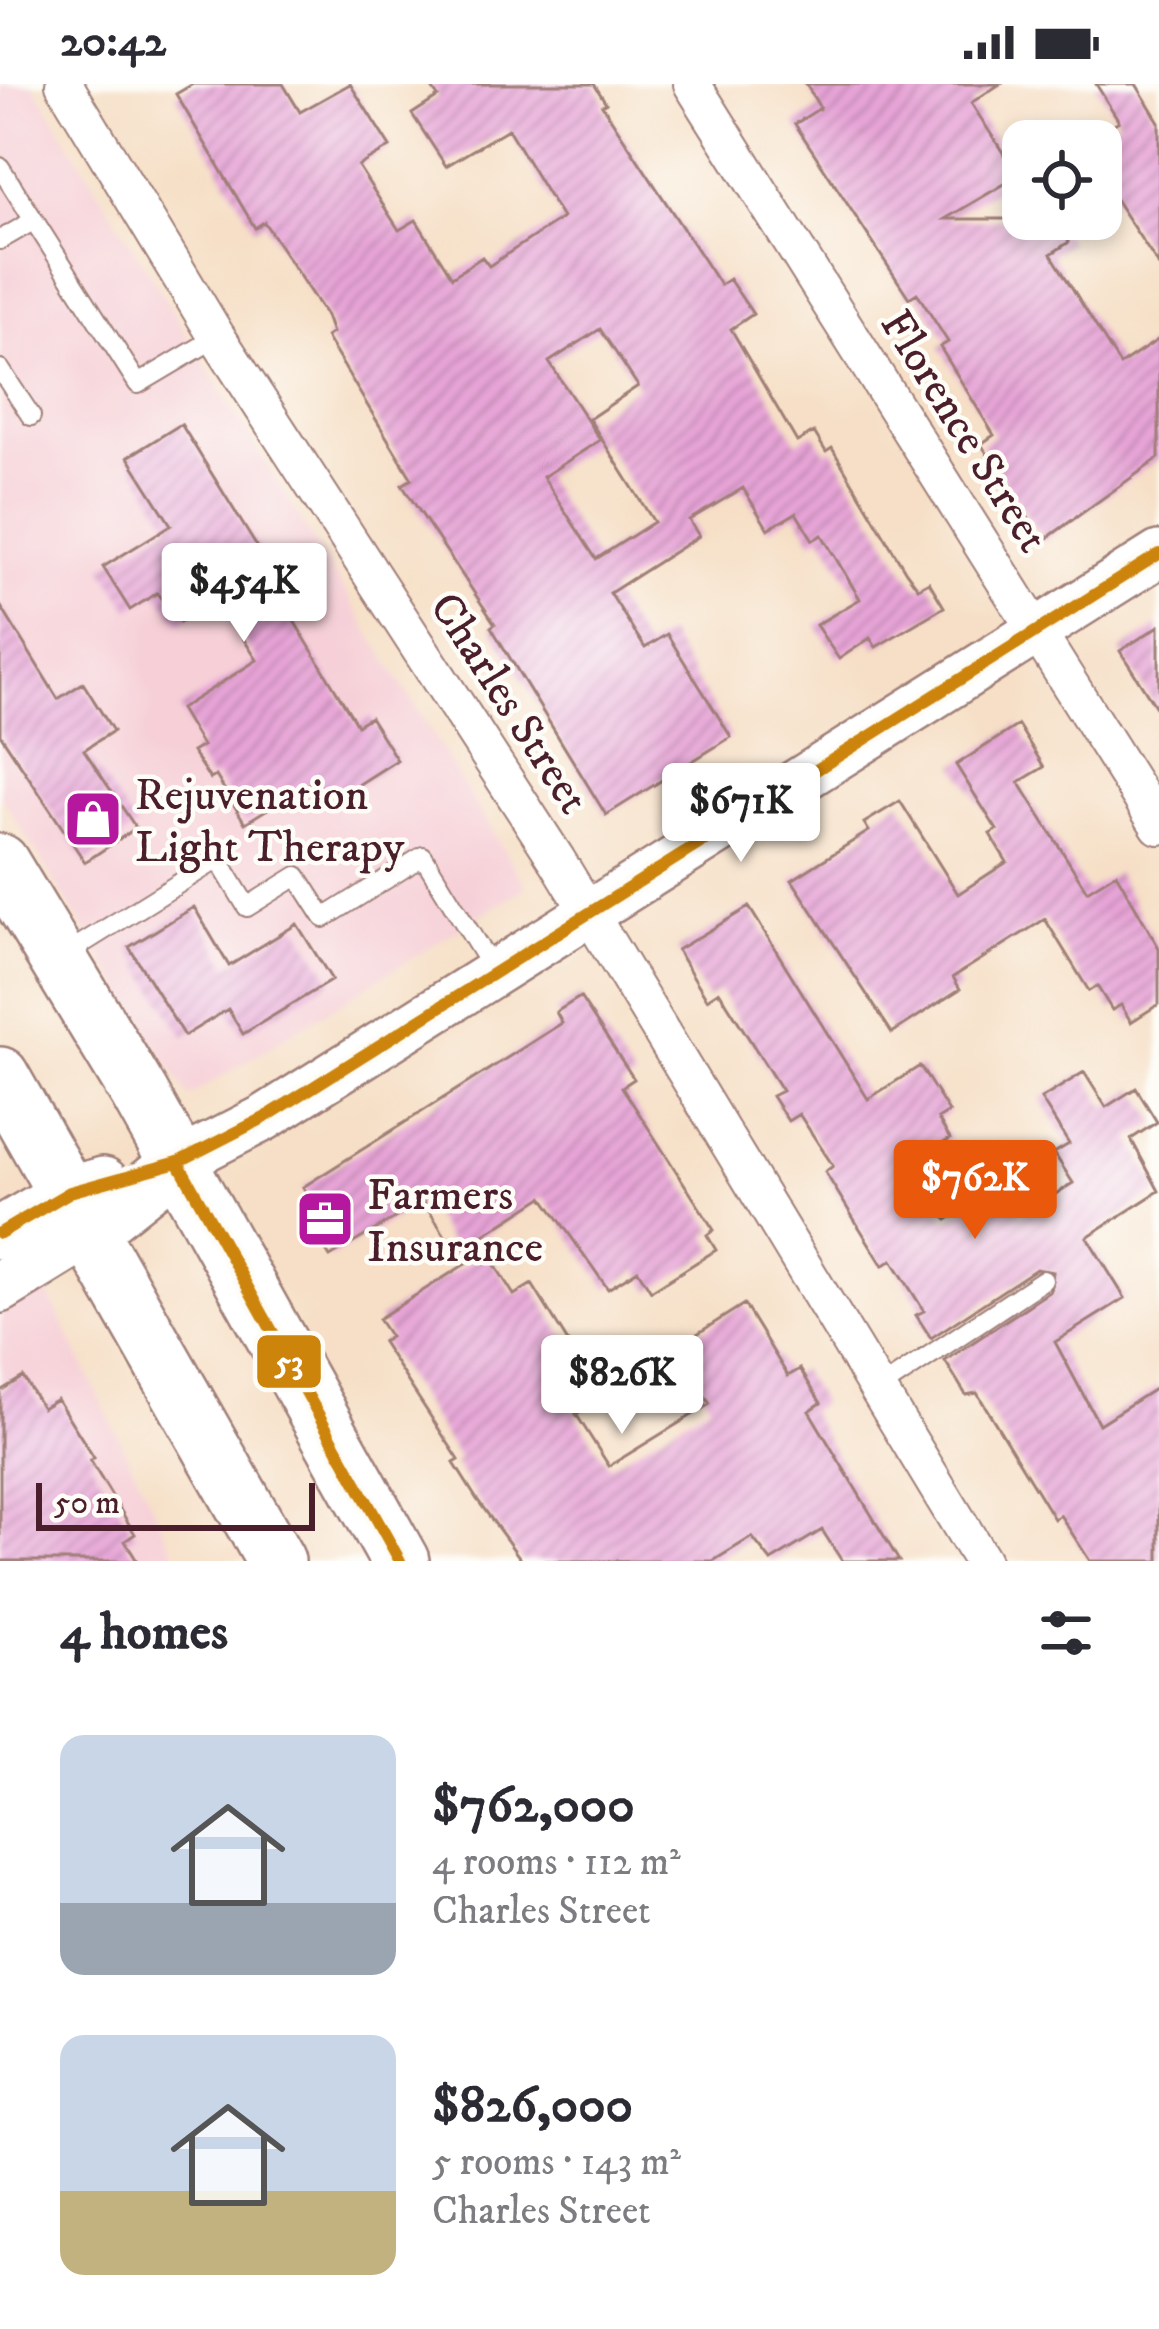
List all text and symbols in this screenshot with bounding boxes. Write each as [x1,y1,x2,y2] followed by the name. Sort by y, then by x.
[60,14,166,70] text: 20:42
[1002,120,1122,240] map controls
[1002,120,1122,240] button: locate
[867,300,1060,563] street label: Florence Street
[160,543,328,645] pin: $454K
[189,557,299,606] text: $454K
[416,583,601,825] street label: Charles Street
[657,763,825,865] pin: $671K
[135,768,405,876] place label: Rejuvenation Light Therapy
[689,777,793,826] text: $671K
[62,788,124,850] shop icon: Rejuvenation Light Therapy
[891,1140,1059,1242] pin: $762K
[921,1154,1029,1203] text: $762K
[367,1168,543,1276] place label: Farmers Insurance
[294,1188,356,1250] office icon: Farmers Insurance
[255,1333,323,1390] line badge: 53
[538,1335,706,1437] pin: $826K
[274,1343,303,1384] text: 53
[568,1349,676,1398] text: $826K
[36,1477,315,1530] scale bar
[54,1483,120,1524] text: 50 m
[1033,1600,1099,1666] icon: filters
[60,1601,228,1665] text: 4 homes
[432,1774,635,1838] text: $762,000
[156,1783,300,1927] icon: home
[432,1838,681,1887] text: 4 rooms · 112 m²
[432,1887,651,1936] text: Charles Street
[432,2074,633,2138] text: $826,000
[156,2083,300,2227] icon: home
[432,2138,681,2187] text: 5 rooms · 143 m²
[432,2187,651,2236] text: Charles Street

